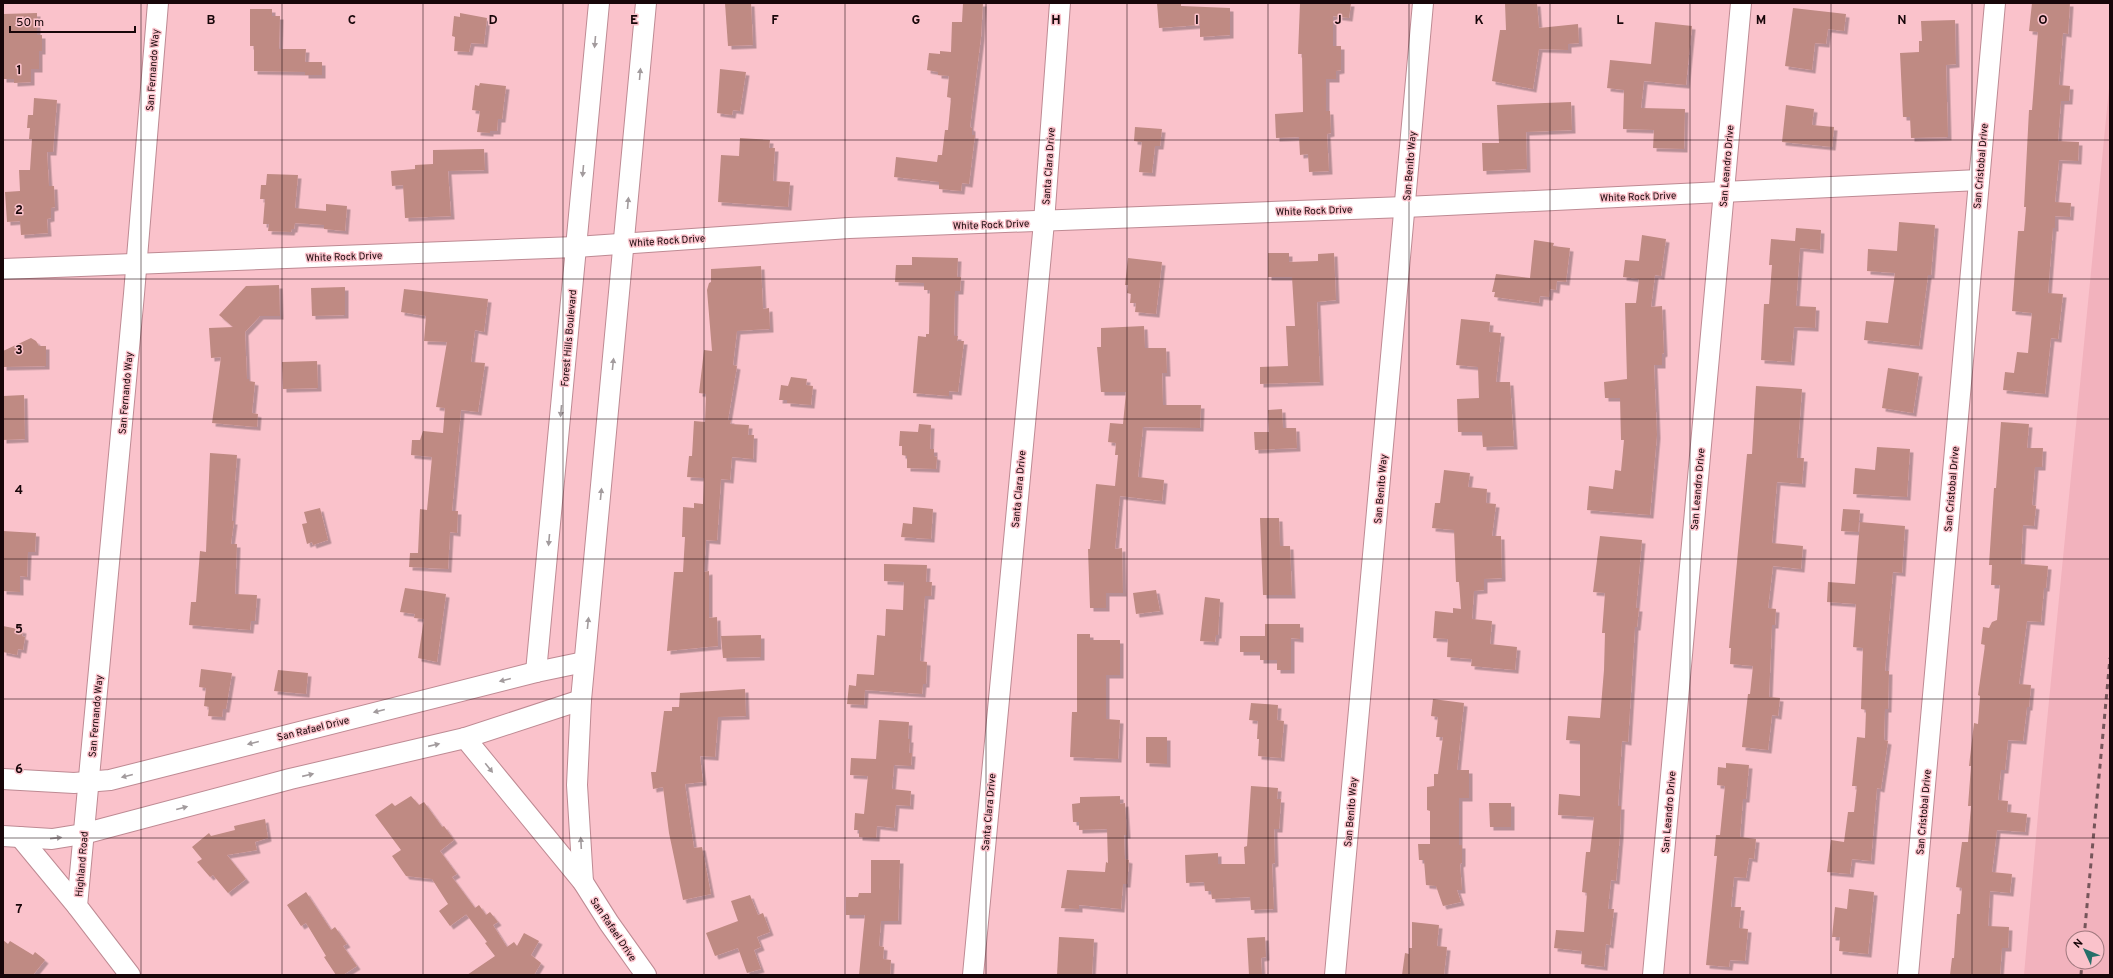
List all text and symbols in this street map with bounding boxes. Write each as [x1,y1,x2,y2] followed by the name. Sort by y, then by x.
[10,8,135,34] scale bar
[207,13,216,29] text: B
[348,13,356,29] text: C
[488,13,498,29] text: D
[630,13,638,29] text: E
[771,13,779,29] text: F
[912,13,921,29] text: G
[1051,13,1061,29] text: H
[1195,13,1199,29] text: I
[1334,13,1342,29] text: J
[1474,13,1484,29] text: K
[1616,13,1624,29] text: L
[1756,13,1766,29] text: M
[1897,13,1907,29] text: N
[2038,13,2048,29] text: O
[16,15,44,31] text: 50 m
[144,29,163,112] street label: San Fernando Way
[592,36,599,48] one-way arrow
[16,63,22,79] text: 1
[636,68,643,80] one-way arrow
[1971,123,1992,209] street label: San Cristobal Drive
[1717,125,1738,208] street label: San Leandro Drive
[1040,127,1059,205] street label: Santa Clara Drive
[1401,131,1420,201] street label: San Benito Way
[580,165,587,177] one-way arrow
[1600,190,1676,205] street label: White Rock Drive
[625,197,632,209] one-way arrow
[15,203,23,219] text: 2
[1276,204,1352,219] street label: White Rock Drive
[953,218,1029,233] street label: White Rock Drive
[629,232,706,251] street label: White Rock Drive
[306,250,382,265] street label: White Rock Drive
[559,289,580,387] street label: Forest Hills Boulevard
[15,343,23,359] text: 3
[116,352,137,435] street label: San Fernando Way
[610,358,616,370] one-way arrow
[557,405,564,417] one-way arrow
[1942,446,1963,532] street label: San Cristobal Drive
[1688,448,1709,531] street label: San Leandro Drive
[1010,450,1029,528] street label: Santa Clara Drive
[1372,454,1391,524] street label: San Benito Way
[15,483,23,499] text: 4
[597,488,604,500] one-way arrow
[545,534,552,546] one-way arrow
[585,617,591,629] one-way arrow
[15,622,23,638] text: 5
[86,675,107,758] street label: San Fernando Way
[499,677,511,683] one-way arrow
[373,709,385,715] one-way arrow
[276,714,351,745] street label: San Rafael Drive
[247,741,259,747] one-way arrow
[428,742,441,748] one-way arrow
[15,762,23,778] text: 6
[485,763,494,774] one-way arrow
[1914,769,1935,855] street label: San Cristobal Drive
[1659,771,1680,854] street label: San Leandro Drive
[302,772,314,778] one-way arrow
[121,773,133,779] one-way arrow
[980,773,999,851] street label: Santa Clara Drive
[1342,777,1361,847] street label: San Benito Way
[176,805,188,811] one-way arrow
[73,831,92,897] street label: Highland Road
[50,835,62,841] one-way arrow
[577,837,584,849] one-way arrow
[587,896,639,964] street label: San Rafael Drive
[16,902,23,918] text: 7
[2065,930,2105,970] north arrow
[2071,936,2086,951] text: N

